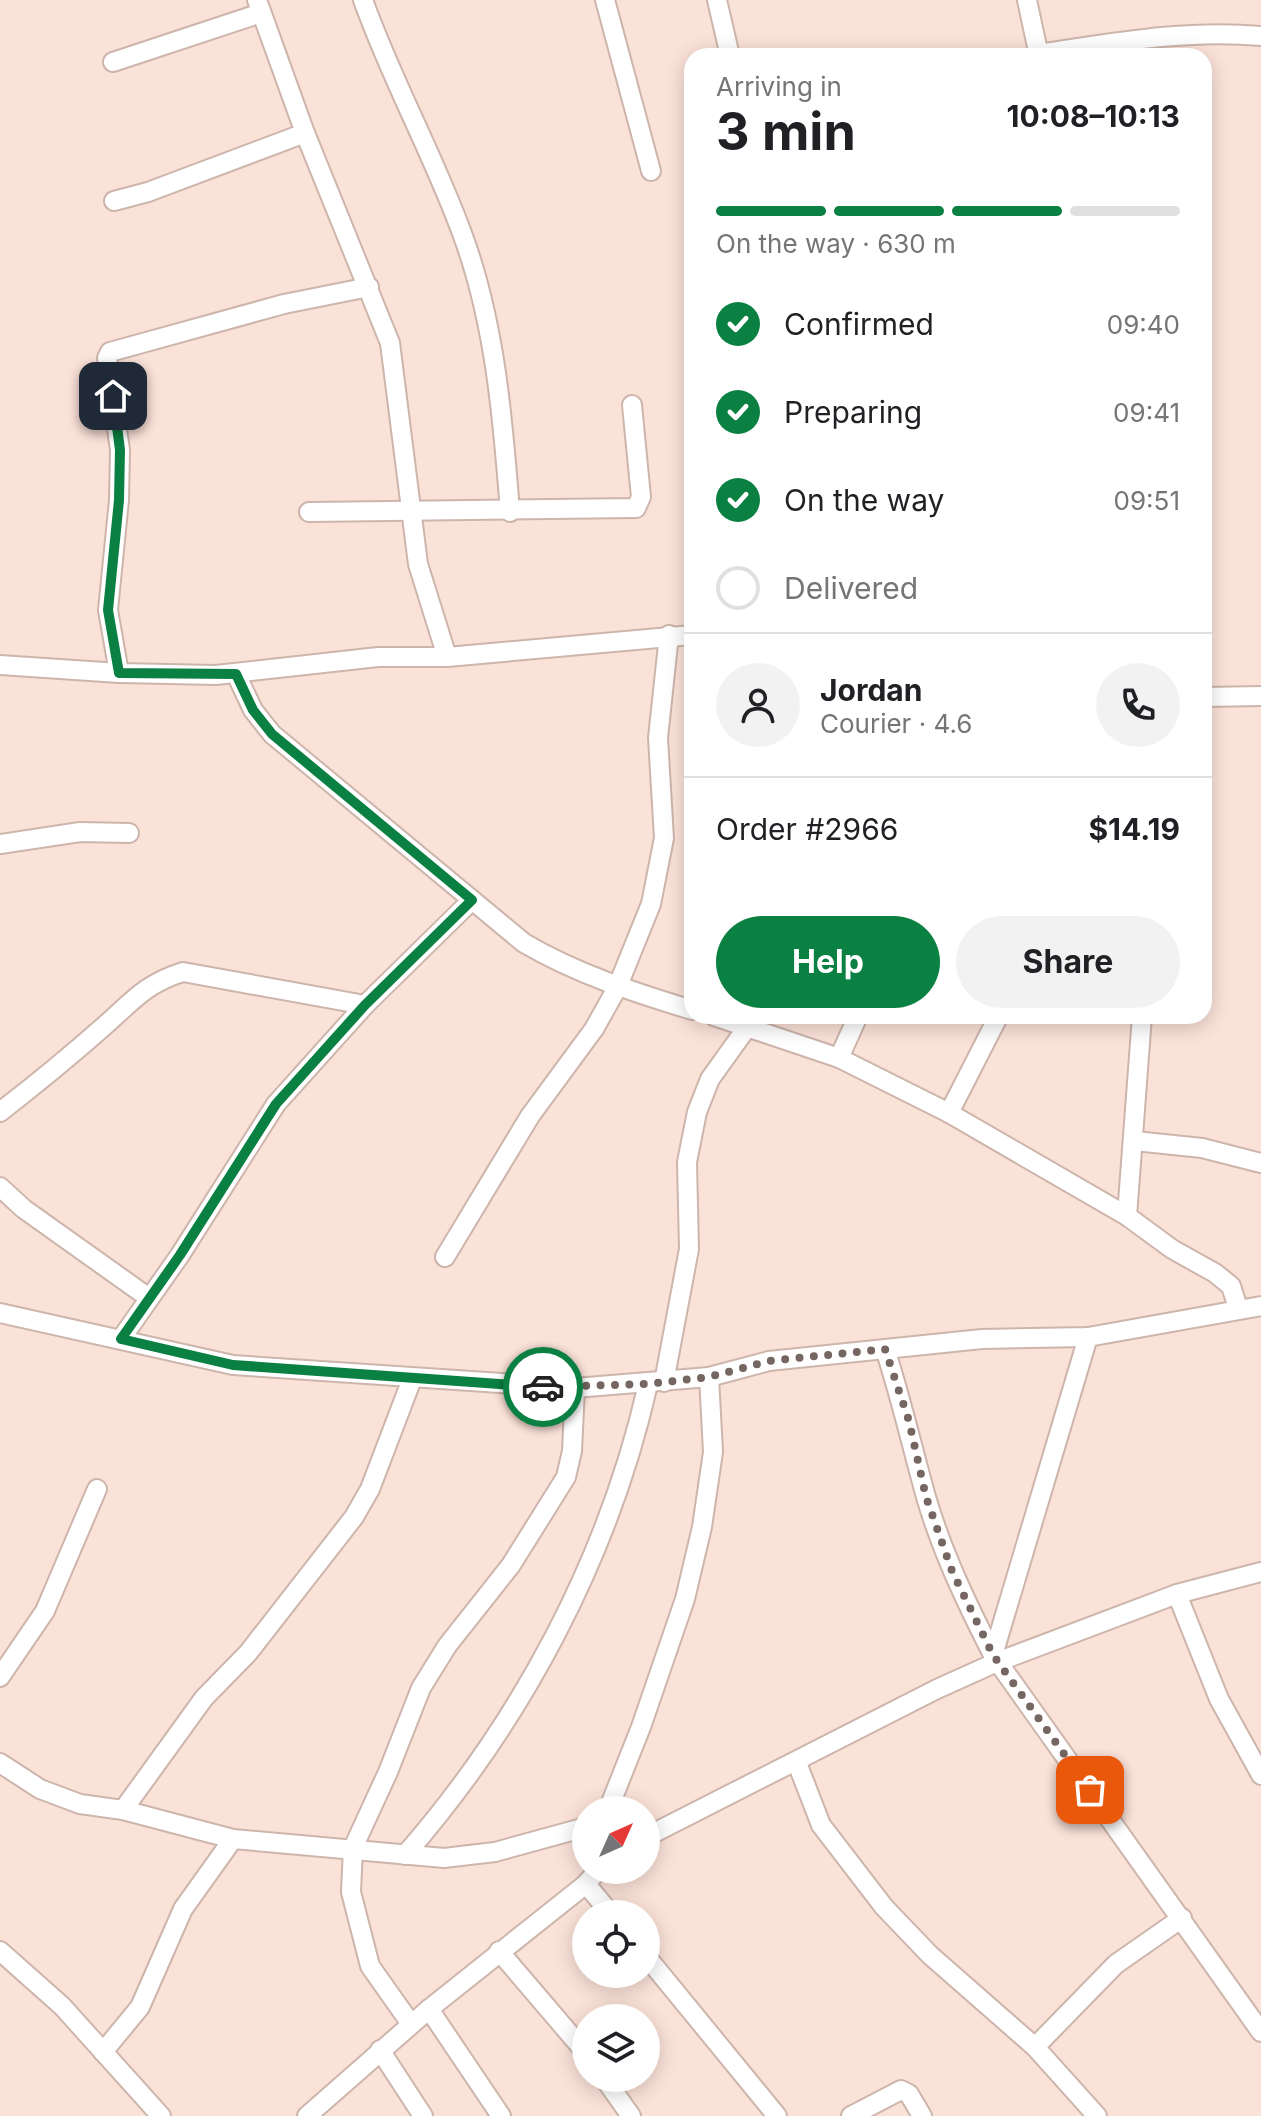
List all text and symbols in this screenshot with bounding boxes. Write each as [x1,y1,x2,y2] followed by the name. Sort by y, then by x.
[716,71,842,102] text: Arriving in
[1007,98,1180,134] text: 10:08–10:13
[716,100,856,163] text: 3 min
[716,228,956,259] text: On the way · 630 m
[716,302,760,346] icon: check
[784,306,934,342] text: Confirmed
[1107,309,1180,340] text: 09:40
[79,362,147,430] pin
[91,374,135,418] icon: home
[716,390,760,434] icon: check
[784,394,922,430] text: Preparing
[1113,397,1180,428] text: 09:41
[716,478,760,522] icon: check
[784,482,944,518] text: On the way
[1114,485,1180,516] text: 09:51
[784,570,918,606] text: Delivered
[716,663,800,747] button: person
[1096,663,1180,747] button: phone
[820,672,922,708] text: Jordan
[820,708,972,739] text: Courier · 4.6
[716,811,898,847] text: Order #2966
[1088,811,1180,847] text: $14.19
[716,916,940,1008] button: Help
[956,916,1180,1008] button: Share
[503,1347,583,1427] courier
[521,1365,565,1409] icon: car
[1056,1756,1124,1824] pin
[1068,1768,1112,1812] icon: bag
[572,1796,660,1884] north arrow
[572,1796,660,2092] map controls
[572,1900,660,1988] button: locate
[572,2004,660,2092] button: layers

